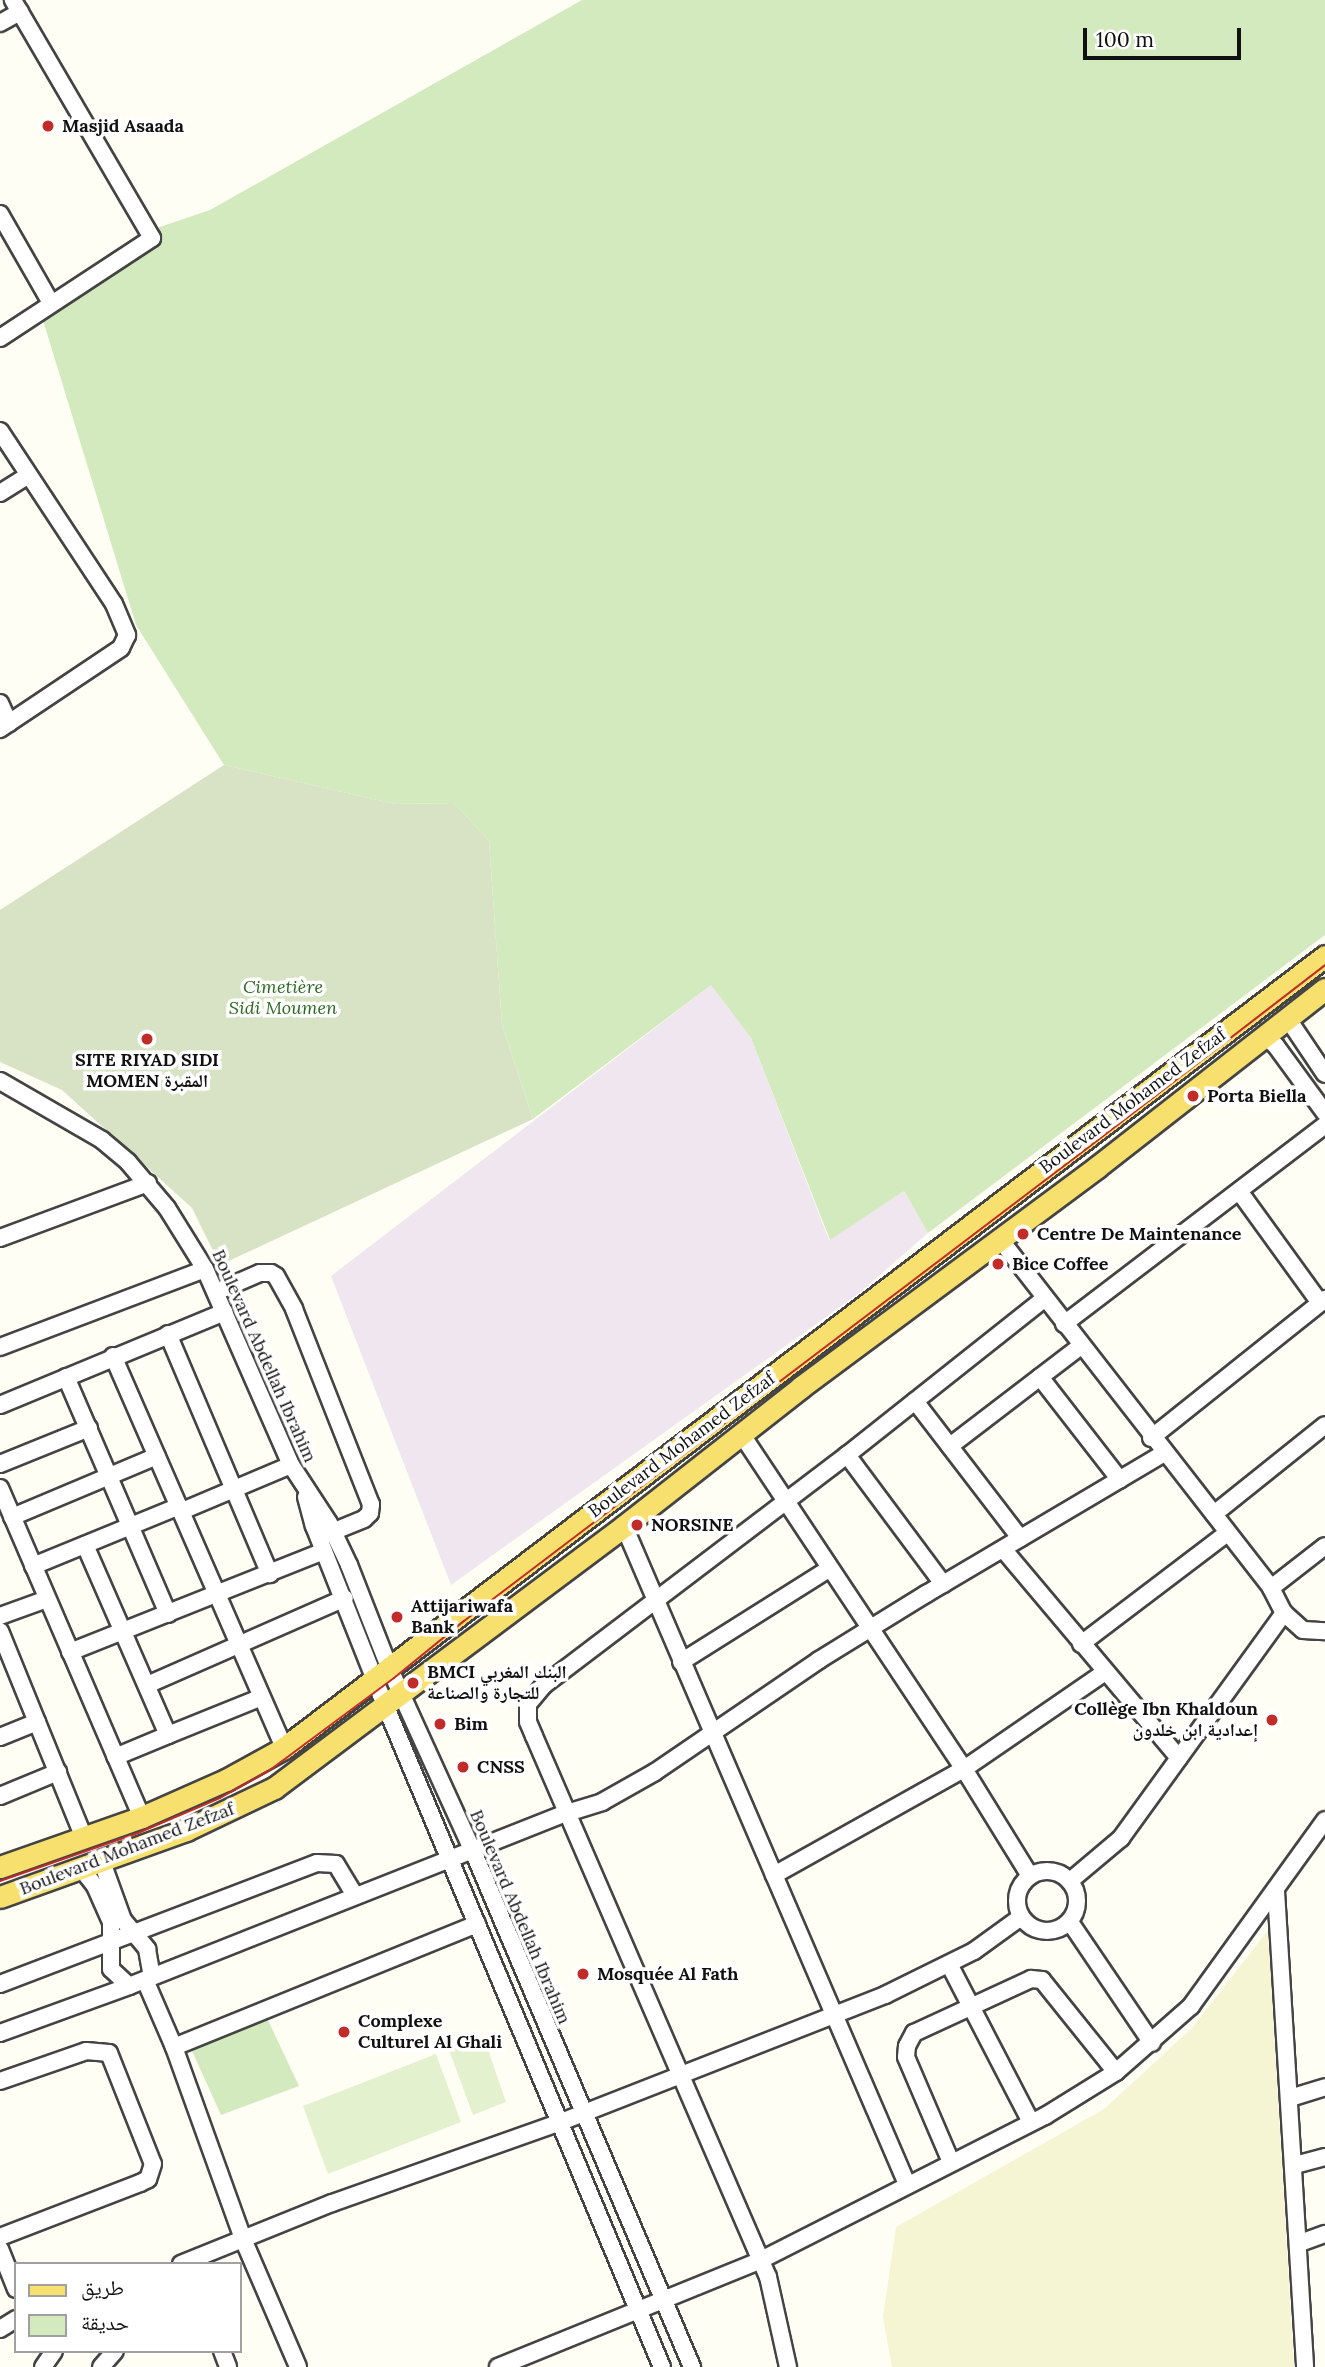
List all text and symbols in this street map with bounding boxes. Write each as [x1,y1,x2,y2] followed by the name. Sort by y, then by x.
[1087,14,1244,58] scale bar
[1096,26,1154,53] text: 100 m
[62,115,184,137] place label: Masjid Asaada
[40,118,56,134] marker: Masjid Asaada
[229,977,337,1020] park label: Cimetière Sidi Moumen
[1035,1024,1231,1178] street label: Boulevard Mohamed Zefzaf
[139,1031,155,1047] marker: SITE RIYAD SIDI MOMEN المقبرة
[75,1050,219,1092] place label: SITE RIYAD SIDI MOMEN المقبرة
[1207,1085,1307,1107] place label: Porta Biella
[1185,1088,1201,1104] marker: Porta Biella
[1037,1223,1241,1245] place label: Centre De Maintenance
[1015,1226,1031,1242] marker: Centre De Maintenance
[207,1246,321,1466] street label: Boulevard Abdellah Ibrahim
[1012,1253,1108,1275] place label: Bice Coffee
[990,1256,1006,1272] marker: Bice Coffee
[584,1368,780,1522] street label: Boulevard Mohamed Zefzaf
[651,1514,734,1536] place label: NORSINE
[629,1517,645,1533] marker: NORSINE
[411,1596,513,1638] place label: Attijariwafa Bank
[389,1609,405,1625] marker: Attijariwafa Bank
[427,1662,567,1704] place label: BMCI البنك المغربي للتجارة والصناعة
[405,1675,421,1691] marker: BMCI البنك المغربي للتجارة والصناعة
[1074,1699,1258,1742] place label: Collège Ibn Khaldoun إعدادية ابن خلدون
[1264,1712,1280,1728] marker: Collège Ibn Khaldoun إعدادية ابن خلدون
[454,1713,488,1735] place label: Bim
[432,1716,448,1732] marker: Bim
[477,1756,525,1778] place label: CNSS
[455,1759,471,1775] marker: CNSS
[17,1798,237,1900] street label: Boulevard Mohamed Zefzaf
[465,1807,575,2027] street label: Boulevard Abdellah Ibrahim
[597,1963,738,1985] place label: Mosquée Al Fath
[575,1966,591,1982] marker: Mosquée Al Fath
[358,2011,502,2054] place label: Complexe Culturel Al Ghali
[336,2024,352,2040] marker: Complexe Culturel Al Ghali
[14,2262,242,2353] legend
[81,2274,124,2301] text: طريق
[81,2309,129,2336] text: حديقة

